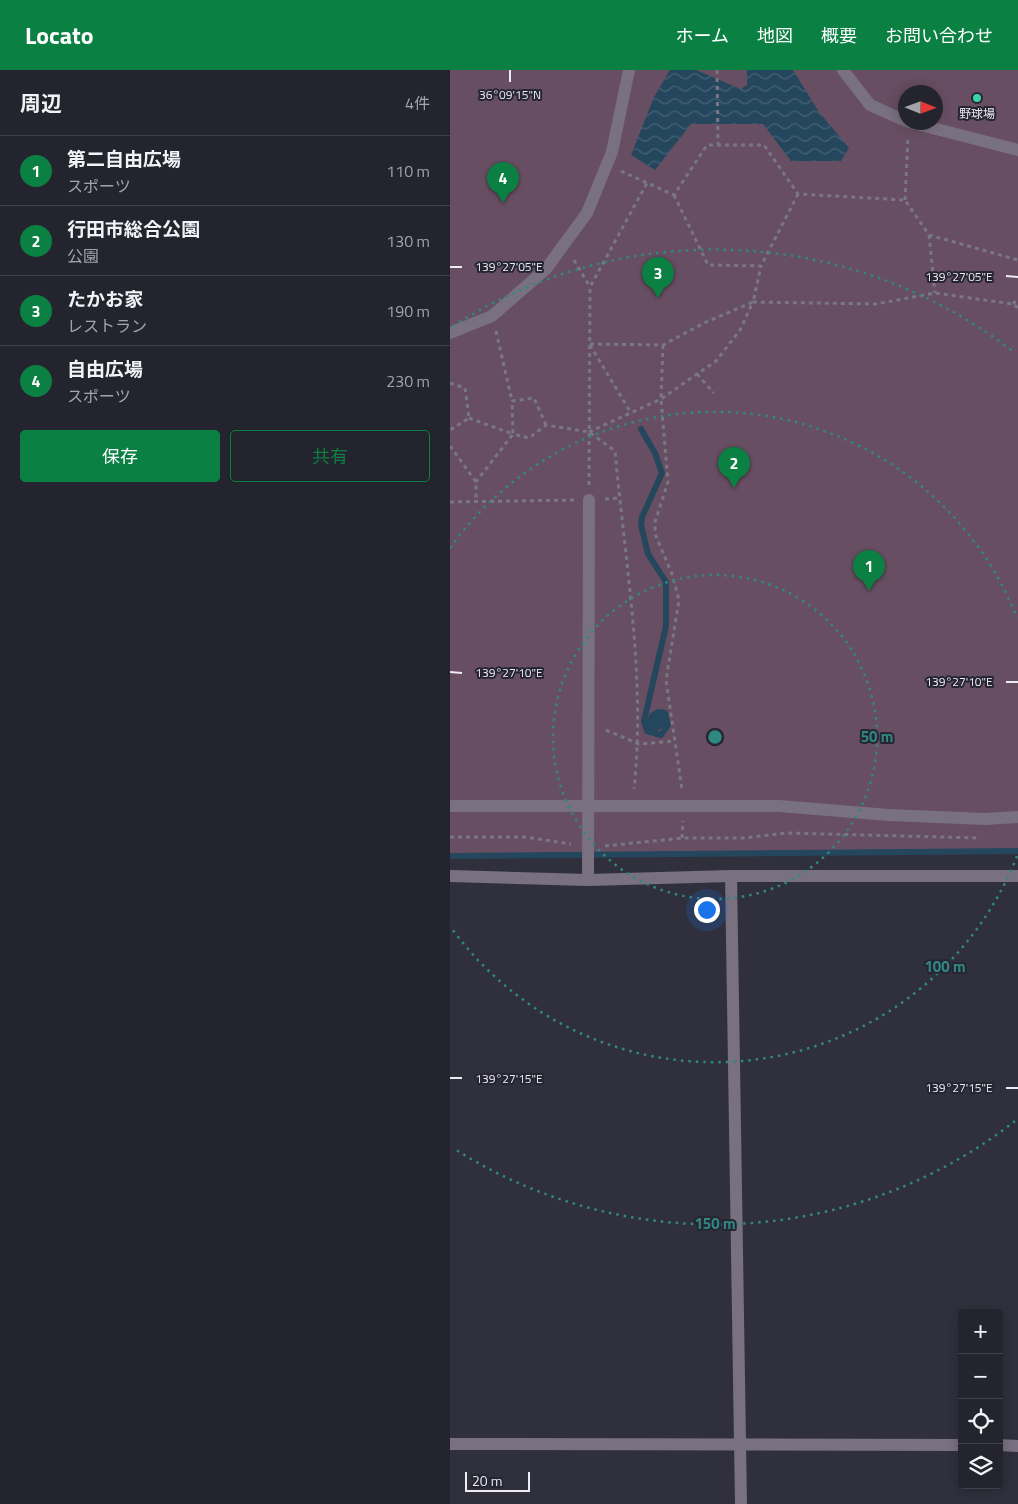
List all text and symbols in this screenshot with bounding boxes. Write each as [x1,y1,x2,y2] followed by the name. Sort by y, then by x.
[25,17,94,53] text: Locato
[676,22,729,49] text: ホーム
[757,22,793,49] text: 地図
[821,22,857,49] text: 概要
[885,22,993,49] text: お問い合わせ
[479,85,541,104] text: 36°09'15"N
[898,85,943,130] north arrow
[20,87,62,119] text: 周辺
[405,91,430,115] text: 4件
[971,92,983,104] marker: 野球場
[959,104,995,123] place label: 野球場
[67,144,181,173] text: 第二自由広場
[32,159,40,183] text: 1
[386,159,430,183] text: 110 m
[487,162,519,203] pin: 4
[67,174,131,198] text: スポーツ
[67,214,200,243] text: 行田市総合公園
[32,229,40,253] text: 2
[386,229,430,253] text: 130 m
[67,244,99,268] text: 公園
[475,257,543,276] text: 139°27'05"E
[642,257,674,298] pin: 3
[925,267,993,286] text: 139°27'05"E
[67,284,143,313] text: たかお家
[32,299,40,323] text: 3
[386,299,430,323] text: 190 m
[67,314,147,338] text: レストラン
[67,354,143,383] text: 自由広場
[32,369,40,393] text: 4
[386,369,430,393] text: 230 m
[67,384,131,408] text: スポーツ
[20,430,220,482] button: 保存
[230,430,430,482] button: 共有
[718,447,750,488] pin: 2
[853,550,885,591] pin: 1
[475,663,543,682] text: 139°27'10"E
[925,672,993,691] text: 139°27'10"E
[861,725,893,748] text: 50 m
[706,728,724,746] centre of rings
[694,897,720,923] your location
[924,955,966,978] text: 100 m
[475,1069,543,1088] text: 139°27'15"E
[925,1078,993,1097] text: 139°27'15"E
[694,1212,736,1235] text: 150 m
[958,1309,1003,1489] map controls
[958,1309,1003,1354] button: +
[958,1354,1003,1399] button: −
[958,1399,1003,1444] button: locate
[958,1444,1003,1489] button: layers
[465,1469,530,1492] scale bar
[472,1470,502,1491] text: 20 m

